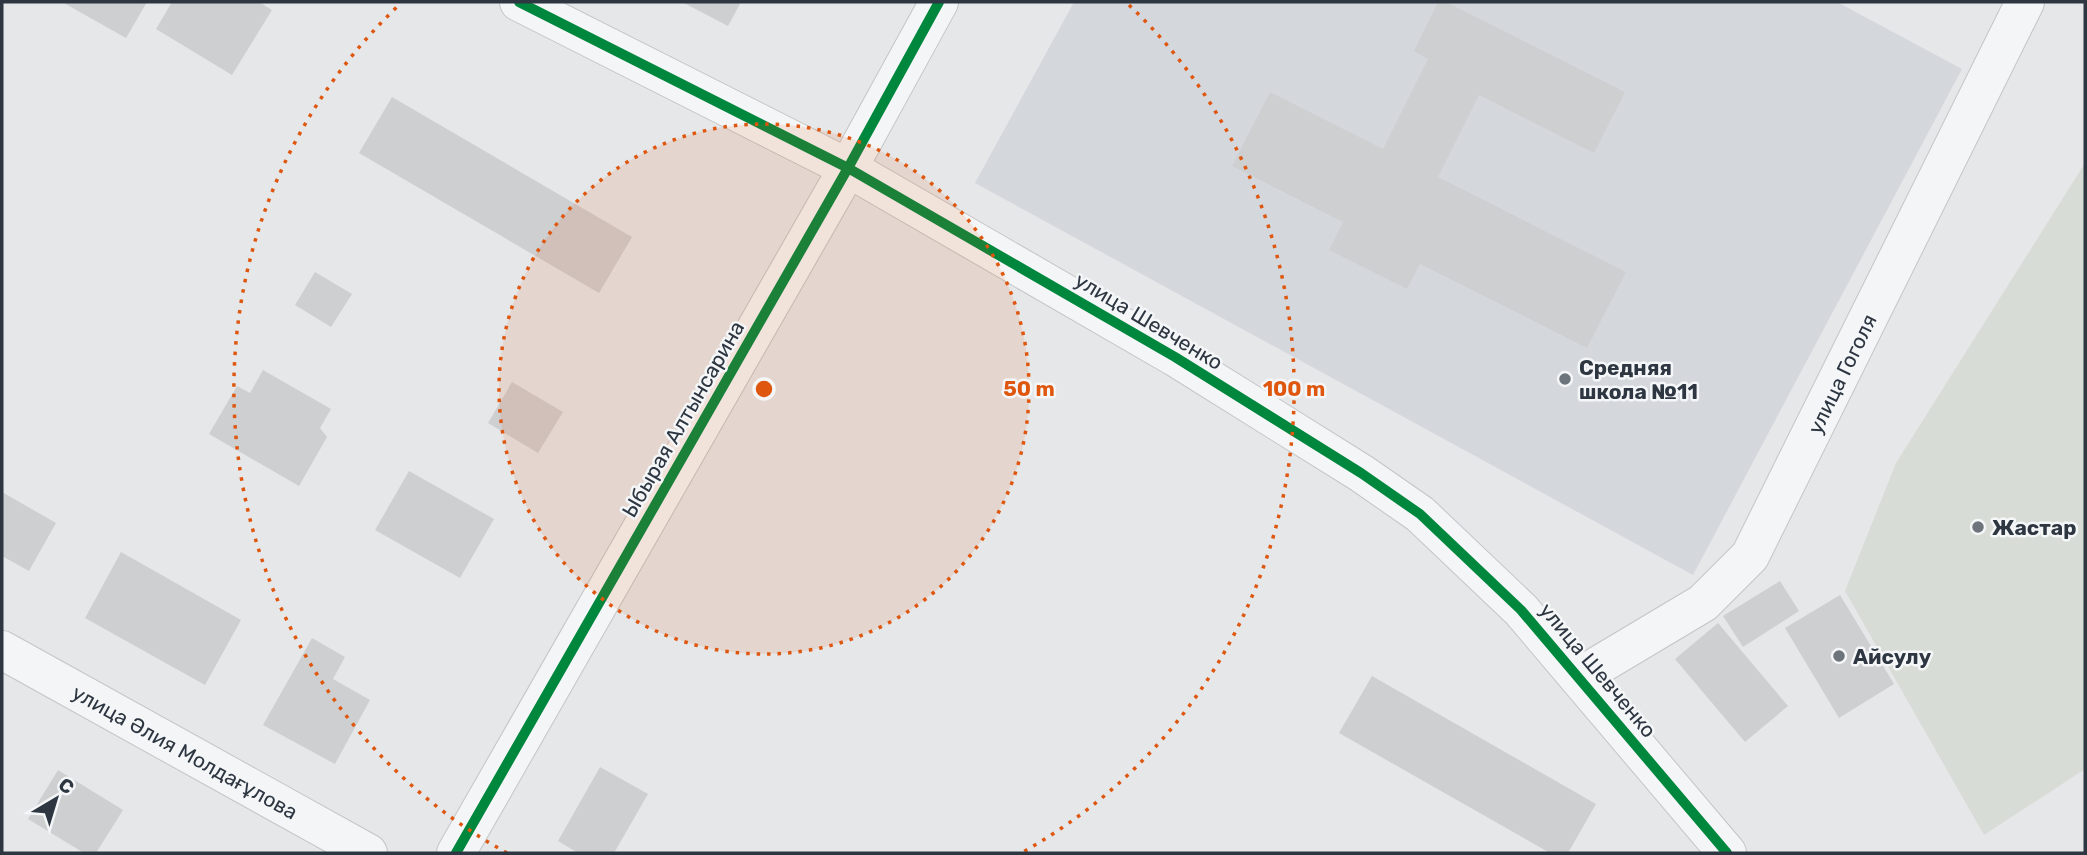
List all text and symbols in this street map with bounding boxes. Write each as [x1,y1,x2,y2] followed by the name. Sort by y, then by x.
[1071,267,1227,375] street label: улица Шевченко
[1802,310,1882,438] street label: улица Гоголя
[617,316,749,522] street label: Ыбырая Алтынсарина
[1579,355,1698,404] place label: Средняя школа №11
[1557,371,1573,387] marker: Средняя школа №11
[1003,376,1055,401] text: 50 m
[1263,376,1325,401] text: 100 m
[752,377,776,401] centre of rings
[1992,515,2076,540] place label: Жастар
[1970,519,1986,535] marker: Жастар
[1534,598,1662,742] street label: улица Шевченко
[1853,644,1932,669] place label: Айсулу
[1831,648,1847,664] marker: Айсулу
[68,680,302,824] street label: улица Әлия Молдағұлова
[21,764,91,834] north arrow
[54,773,78,799] text: С

